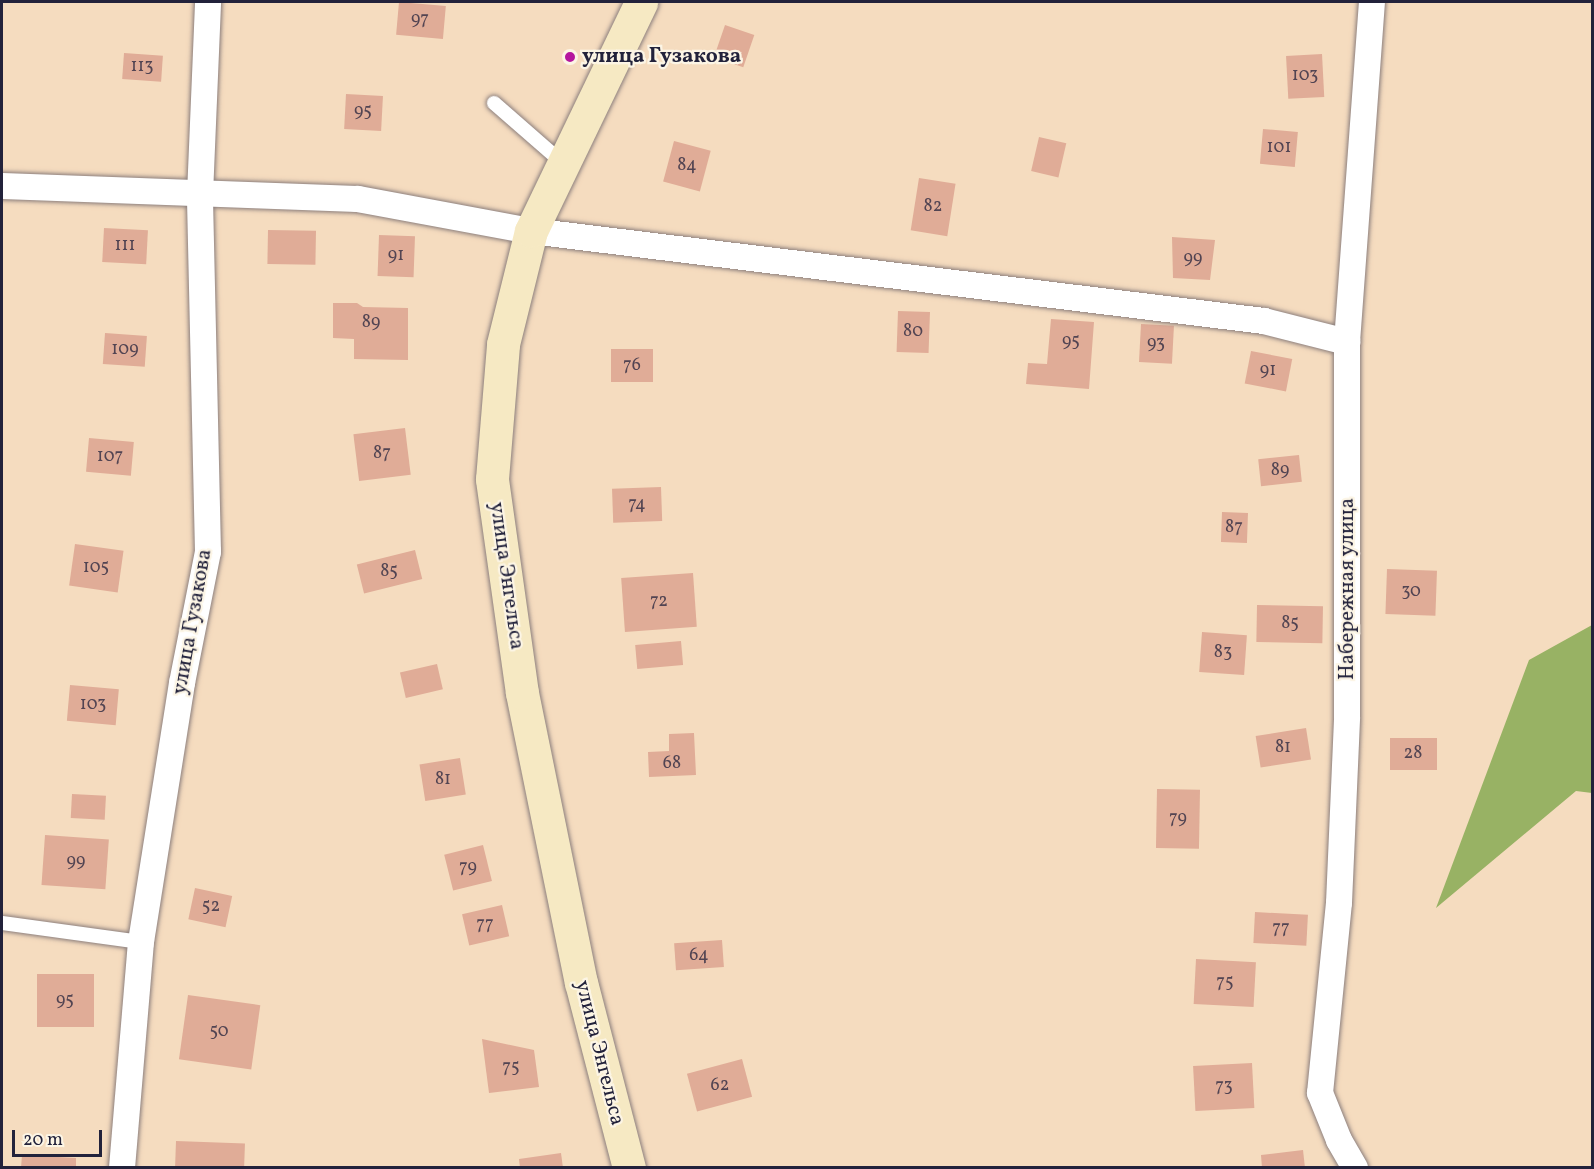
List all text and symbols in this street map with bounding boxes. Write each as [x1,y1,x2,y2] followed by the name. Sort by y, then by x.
[411,9,429,31] house number: 97
[582,44,741,70] place label: улица Гузакова
[563,50,577,64] marker: улица Гузакова
[130,56,154,78] house number: 113
[1292,65,1318,87] house number: 103
[354,101,372,123] house number: 95
[1267,137,1291,159] house number: 101
[677,155,697,177] house number: 84
[924,196,942,218] house number: 82
[115,235,135,257] house number: 111
[388,245,404,267] house number: 91
[1184,248,1202,270] house number: 99
[362,312,380,334] house number: 89
[903,321,923,343] house number: 80
[1062,331,1080,353] house number: 95
[1147,333,1165,355] house number: 93
[111,339,139,361] house number: 109
[623,355,641,377] house number: 76
[1260,360,1276,382] house number: 91
[373,443,391,465] house number: 87
[97,446,123,468] house number: 107
[1271,460,1289,482] house number: 89
[628,494,646,516] house number: 74
[1335,498,1361,680] street label: Набережная улица
[483,501,529,651] street label: улица Энгельса
[1225,517,1243,539] house number: 87
[168,547,218,697] street label: улица Гузакова
[83,557,109,579] house number: 105
[380,561,398,583] house number: 85
[1401,581,1421,603] house number: 30
[650,591,668,613] house number: 72
[1281,613,1299,635] house number: 85
[1214,642,1232,664] house number: 83
[80,694,106,716] house number: 103
[1275,737,1291,759] house number: 81
[1404,743,1422,765] house number: 28
[663,753,681,775] house number: 68
[435,769,451,791] house number: 81
[1169,808,1187,830] house number: 79
[67,851,85,873] house number: 99
[459,857,477,879] house number: 79
[202,896,220,918] house number: 52
[476,914,494,936] house number: 77
[1272,918,1290,940] house number: 77
[689,945,709,967] house number: 64
[1216,972,1234,994] house number: 75
[569,978,629,1128] street label: улица Энгельса
[56,990,74,1012] house number: 95
[209,1021,229,1043] house number: 50
[502,1057,520,1079] house number: 75
[711,1075,729,1097] house number: 62
[1215,1076,1233,1098] house number: 73
[15,1118,105,1156] scale bar
[23,1128,63,1153] text: 20 m

